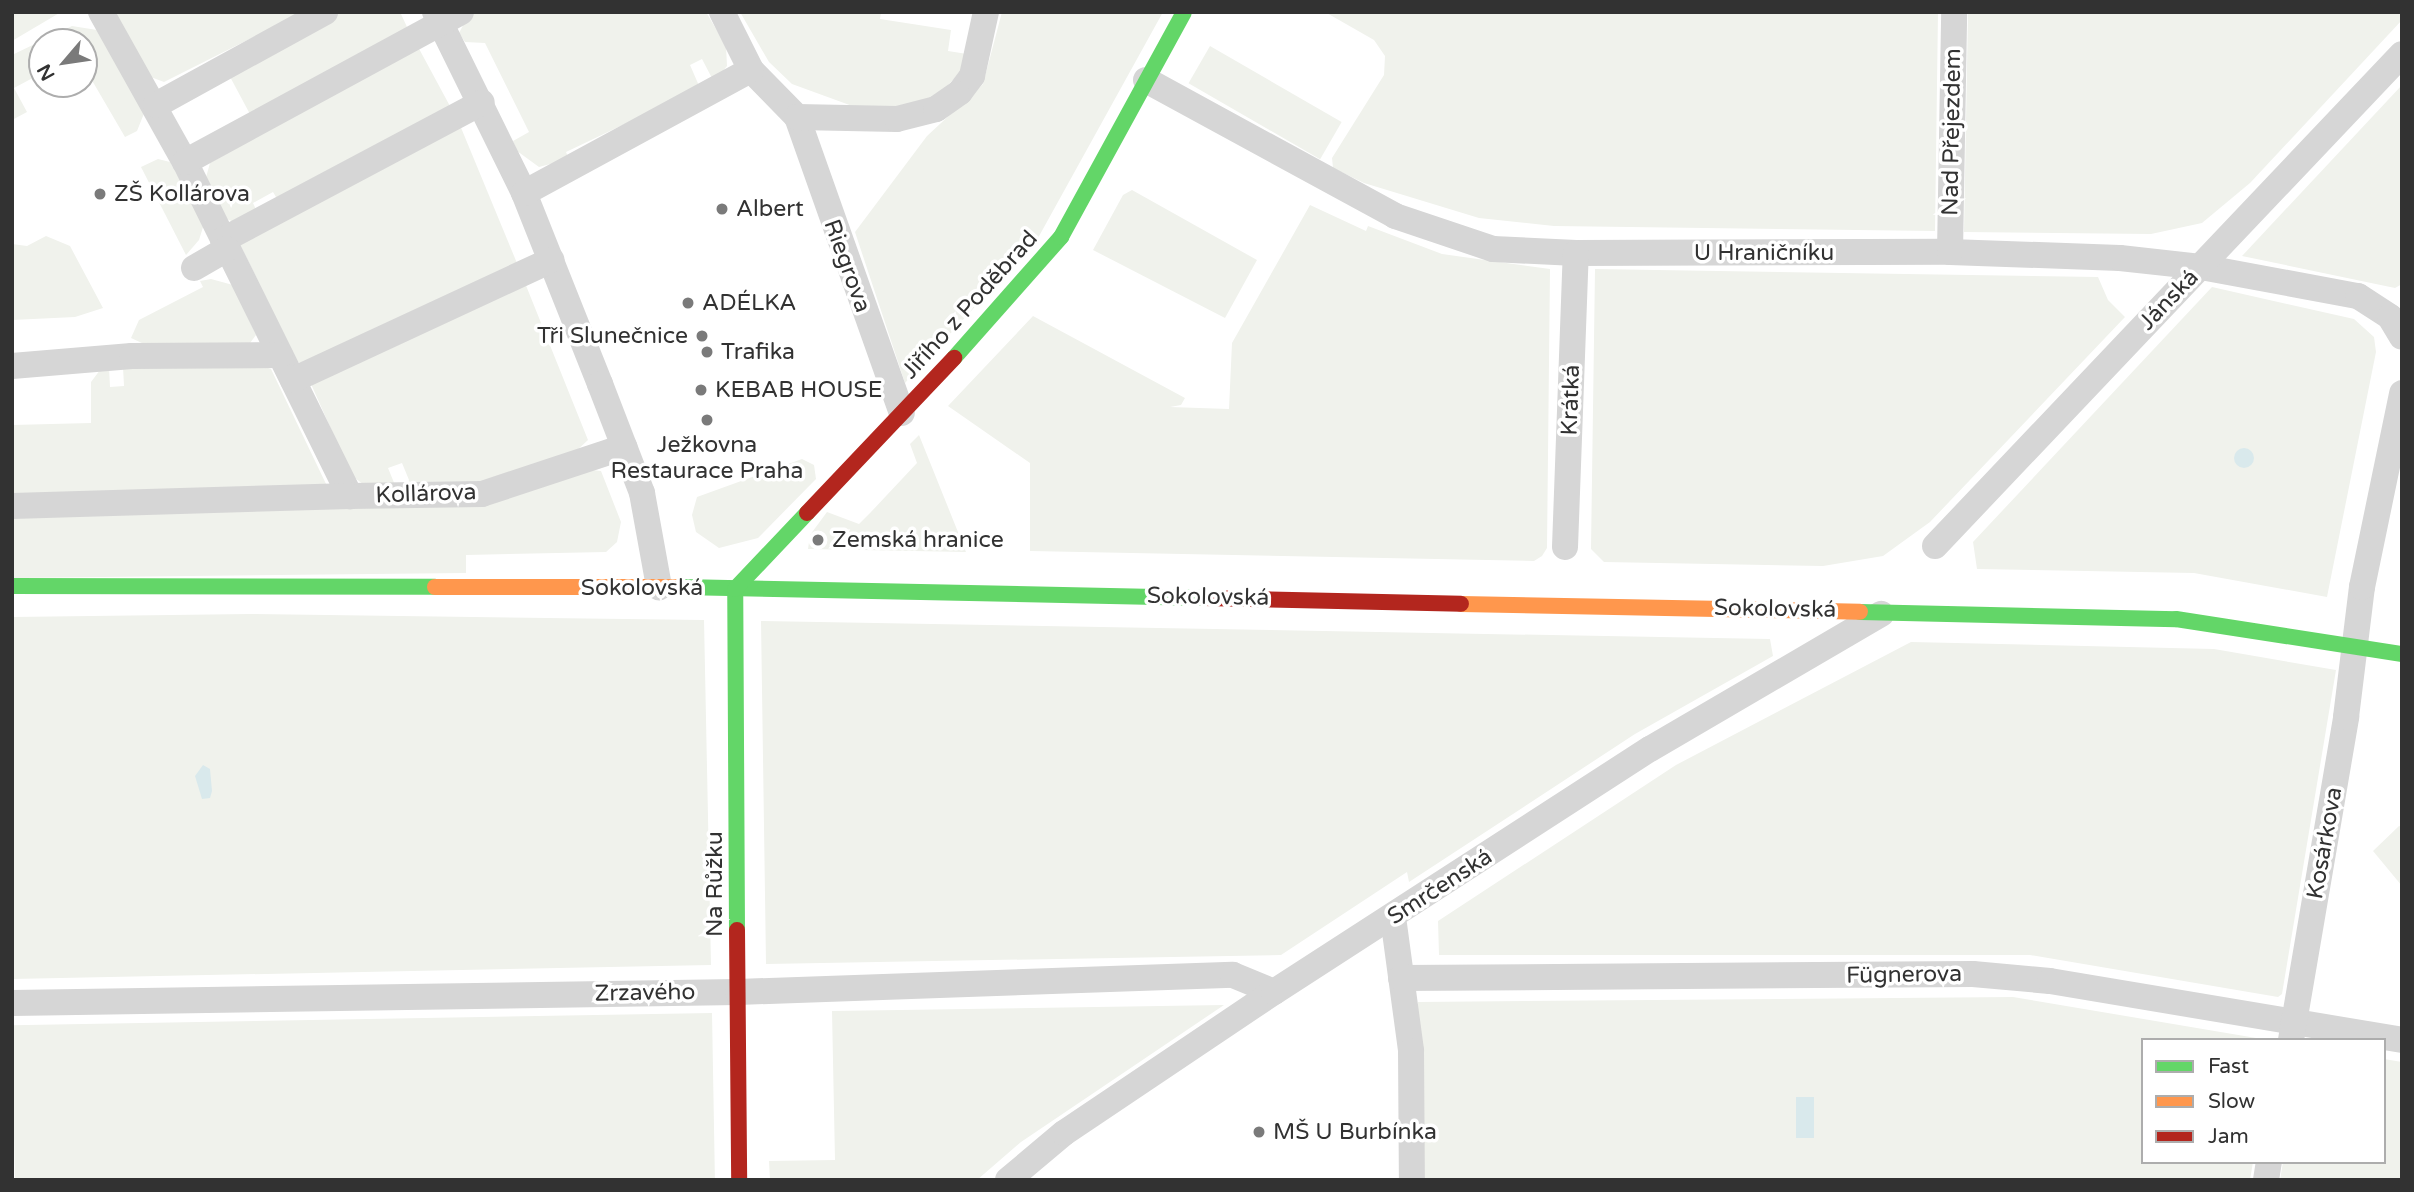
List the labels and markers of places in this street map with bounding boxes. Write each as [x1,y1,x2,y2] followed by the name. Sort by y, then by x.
[114,180,250,208] place label: ZŠ Kollárova
[92,186,108,202] marker: ZŠ Kollárova
[736,195,804,223] place label: Albert
[714,201,730,217] marker: Albert
[702,289,796,317] place label: ADÉLKA
[680,295,696,311] marker: ADÉLKA
[537,322,688,350] place label: Tři Slunečnice
[694,328,710,344] marker: Tři Slunečnice
[721,338,795,366] place label: Trafika
[699,344,715,360] marker: Trafika
[715,376,882,404] place label: KEBAB HOUSE
[693,382,709,398] marker: KEBAB HOUSE
[699,412,715,428] marker: Ježkovna Restaurace Praha
[611,431,803,485] place label: Ježkovna Restaurace Praha
[832,526,1004,554] place label: Zemská hranice
[810,532,826,548] marker: Zemská hranice
[1273,1118,1437,1146] place label: MŠ U Burbínka
[1251,1124,1267,1140] marker: MŠ U Burbínka

